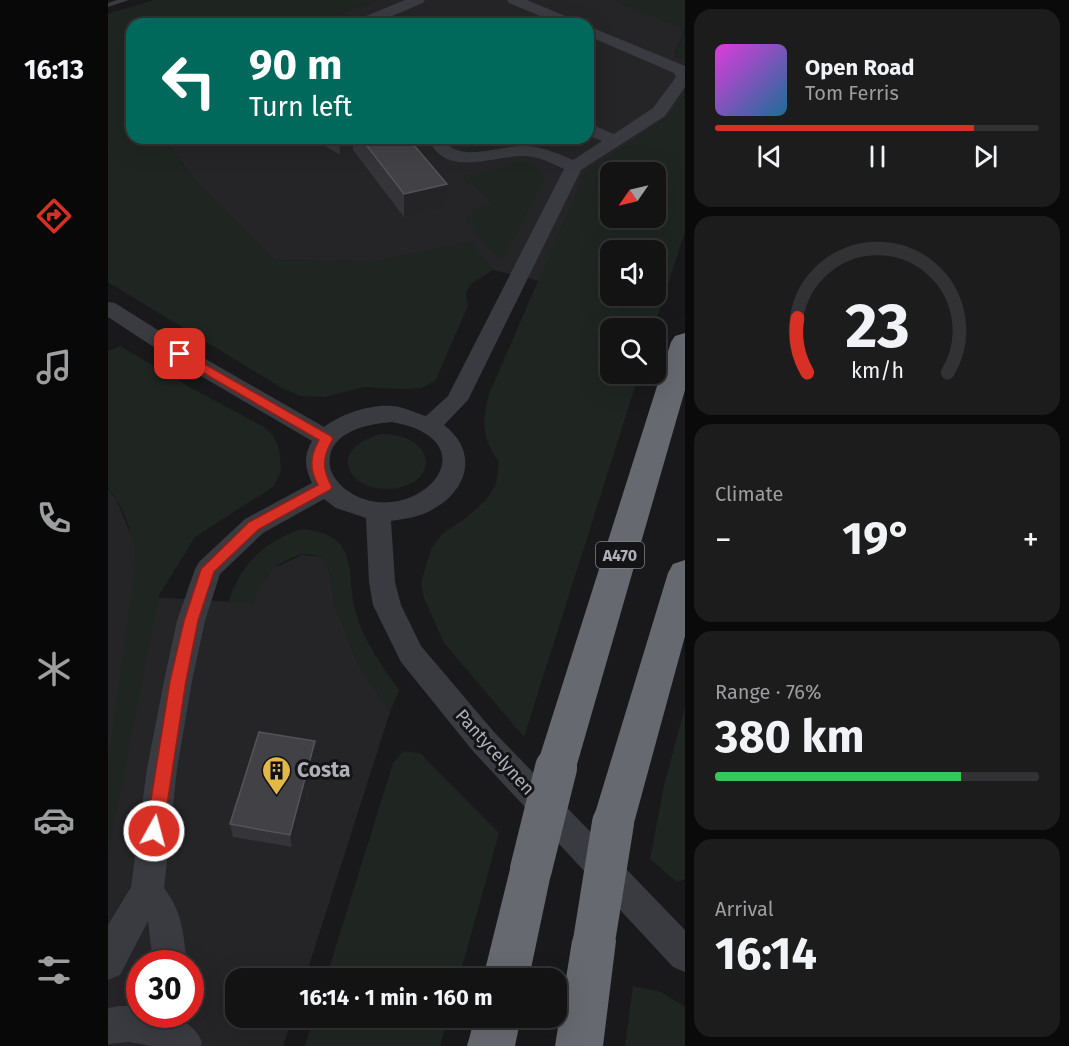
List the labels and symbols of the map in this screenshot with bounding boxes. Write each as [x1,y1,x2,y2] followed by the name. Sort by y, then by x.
[600,162,666,228] north arrow
[154,328,205,379] pin
[596,542,644,568] road number: A470
[451,705,539,799] street label: Pantycelynen
[260,754,292,796] building icon: Costa
[297,757,350,783] place label: Costa
[122,799,186,863] position arrow
[126,950,204,1028] speed limit sign: 30

